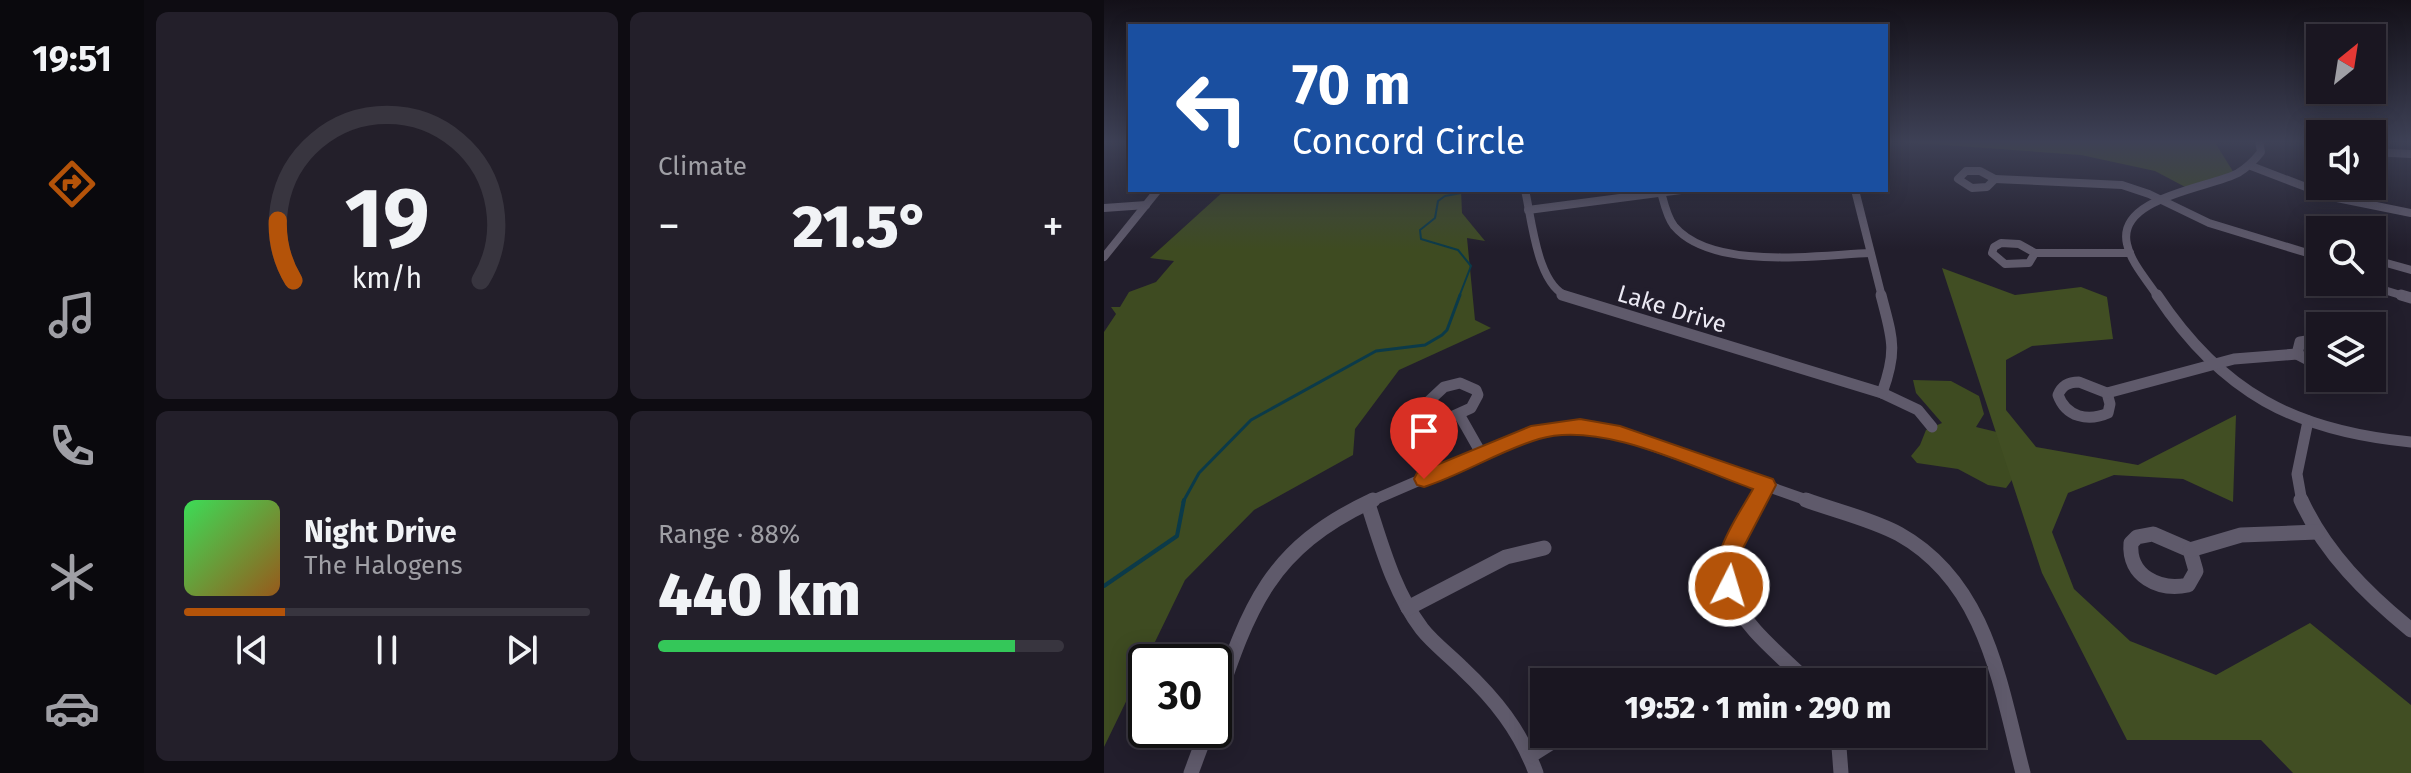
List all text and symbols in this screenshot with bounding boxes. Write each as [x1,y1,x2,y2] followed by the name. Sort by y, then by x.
[2306,24,2386,104] north arrow
[2306,24,2386,392] map controls
[32,37,112,81] text: 19:51
[1292,52,1411,119] text: 70 m
[1160,56,1264,160] icon: left
[1292,120,1525,164] text: Concord Circle
[2306,120,2386,200] button: sound
[658,151,747,182] text: Climate
[44,156,100,212] icon: directions
[344,169,430,269] text: 19
[793,191,929,263] text: 21.5°
[658,200,680,253] text: −
[1042,200,1064,253] text: +
[2306,216,2386,296] button: search
[352,261,422,296] text: km/h
[1614,279,1730,339] street label: Lake Drive
[44,287,100,343] icon: music
[2306,312,2386,392] button: layers
[1390,397,1458,479] pin
[1402,409,1446,453] icon: arrive
[44,418,100,474] icon: phone
[304,514,457,550] text: Night Drive
[658,519,800,550] text: Range · 88%
[1687,544,1771,628] position arrow
[44,549,100,605] icon: climate
[304,550,463,581] text: The Halogens
[658,559,861,631] text: 440 km
[230,628,274,672] icon: previous
[365,628,409,672] icon: pause
[500,628,544,672] icon: next
[1128,644,1232,748] speed limit sign: 30
[44,680,100,736] icon: car
[1625,690,1891,726] text: 19:52 · 1 min · 290 m

